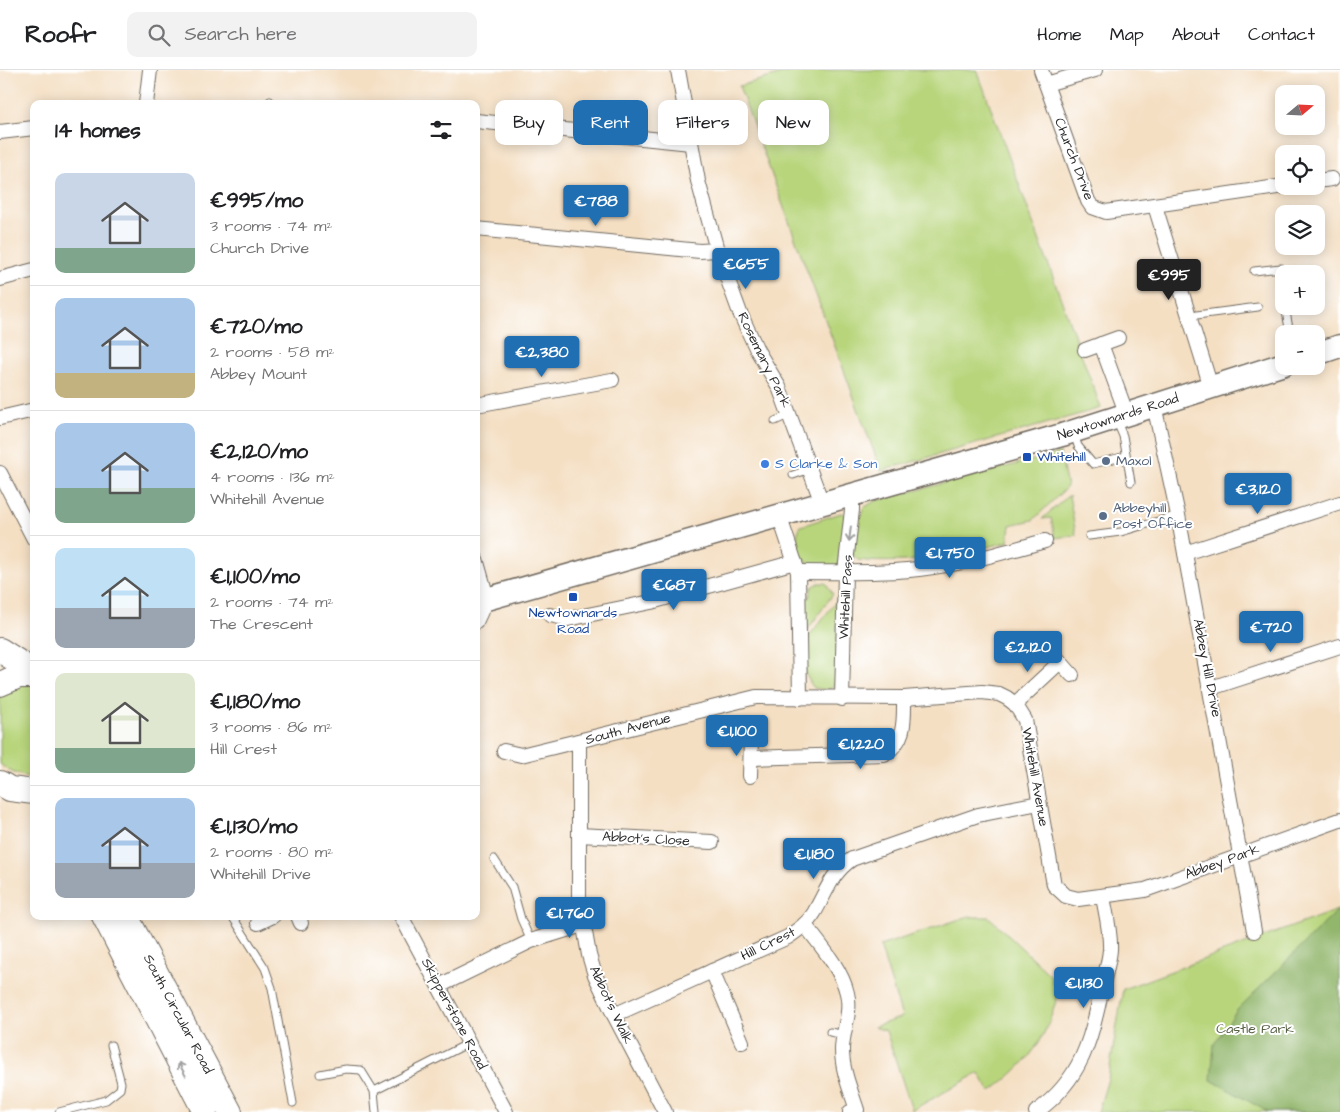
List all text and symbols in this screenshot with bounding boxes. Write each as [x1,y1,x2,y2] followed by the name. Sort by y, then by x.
[127,12,477,57] search box
[25,18,97,52] text: Roofr
[145,21,173,49] icon: search
[185,21,297,48] text: Search here
[1037,22,1082,47] text: Home
[1110,22,1144,47] text: Map
[1172,22,1220,47] text: About
[1248,22,1315,47] text: Contact
[1275,85,1325,135] north arrow
[1275,85,1325,375] map controls
[495,100,563,145] chip: Buy
[573,100,648,145] chip: Rent
[658,100,748,145] chip: Filters
[758,100,829,145] chip: New
[1049,115,1099,204] street label: Church Drive
[55,116,141,145] text: 14 homes
[427,116,455,144] icon: filters
[1275,145,1325,195] button: locate
[566,184,626,227] pin: €788
[210,186,303,215] text: €995/mo
[574,190,618,212] text: €788
[95,193,155,253] icon: home
[1275,205,1325,255] button: layers
[210,215,333,237] text: 3 rooms · 74 m²
[210,237,309,259] text: Church Drive
[716,248,776,290] pin: €655
[723,253,769,275] text: €655
[1139,258,1199,301] pin: €995
[1148,264,1190,286] text: €995
[1275,265,1325,315] button: +
[732,309,796,411] street label: Rosemary Park
[210,312,303,341] text: €720/mo
[95,318,155,378] icon: home
[1275,325,1325,375] button: −
[501,336,583,378] pin: €2,380
[210,341,335,363] text: 2 rooms · 58 m²
[515,341,569,363] text: €2,380
[210,363,307,385] text: Abbey Mount
[1055,388,1181,446] street label: Newtownards Road
[210,437,308,466] text: €2,120/mo
[95,443,155,503] icon: home
[1037,447,1086,467] place label: Whitehill
[1021,451,1033,463] marker: Whitehill
[1116,451,1151,471] place label: Maxol
[775,454,877,474] place label: S Clarke & Son
[1100,455,1112,467] marker: Maxol
[759,458,771,470] marker: S Clarke & Son
[210,466,335,488] text: 4 rooms · 136 m²
[1217,472,1299,515] pin: €3,120
[1236,478,1281,500] text: €3,120
[210,488,324,510] text: Whitehill Avenue
[1113,498,1193,534] place label: Abbeyhill Post Office
[1097,510,1109,522] marker: Abbeyhill Post Office
[845,525,855,541] one-way arrow
[909,536,991,579] pin: €1,750
[926,542,974,564] text: €1,750
[834,554,858,640] street label: Whitehill Pass
[210,562,300,591] text: €1,100/mo
[95,568,155,628] icon: home
[644,568,704,611] pin: €687
[653,574,695,596] text: €687
[210,591,334,613] text: 2 rooms · 74 m²
[567,591,579,603] marker: Newtownards Road
[529,603,617,639] place label: Newtownards Road
[1241,610,1301,653] pin: €720
[210,613,313,635] text: The Crescent
[1250,616,1292,638] text: €720
[1188,617,1226,719] street label: Abbey Hill Drive
[987,630,1069,673] pin: €2,120
[1005,636,1051,658] text: €2,120
[210,687,300,716] text: €1,180/mo
[95,693,155,753] icon: home
[583,708,673,750] street label: South Avenue
[696,714,778,757] pin: €1,100
[210,716,332,738] text: 3 rooms · 86 m²
[717,720,757,742] text: €1,100
[1016,726,1054,828] street label: Whitehill Avenue
[820,728,902,770] pin: €1,220
[838,733,884,755] text: €1,220
[210,738,277,760] text: Hill Crest
[210,812,297,841] text: €1,130/mo
[95,818,155,878] icon: home
[602,827,691,851] street label: Abbot's Close
[773,838,855,880] pin: €1,180
[1182,839,1262,885] street label: Abbey Park
[210,841,333,863] text: 2 rooms · 80 m²
[794,843,834,865] text: €1,180
[210,863,311,885] text: Whitehill Drive
[529,896,611,939] pin: €1,760
[546,902,594,924] text: €1,760
[737,922,799,966] street label: Hill Crest
[138,951,218,1077] street label: South Circular Road
[416,955,492,1073] street label: Skipperstone Road
[584,963,638,1048] street label: Abbot's Walk
[1043,966,1125,1009] pin: €1,130
[1065,972,1103,994] text: €1,130
[1216,1019,1294,1039] park label: Castle Park
[177,1062,186,1077] one-way arrow

